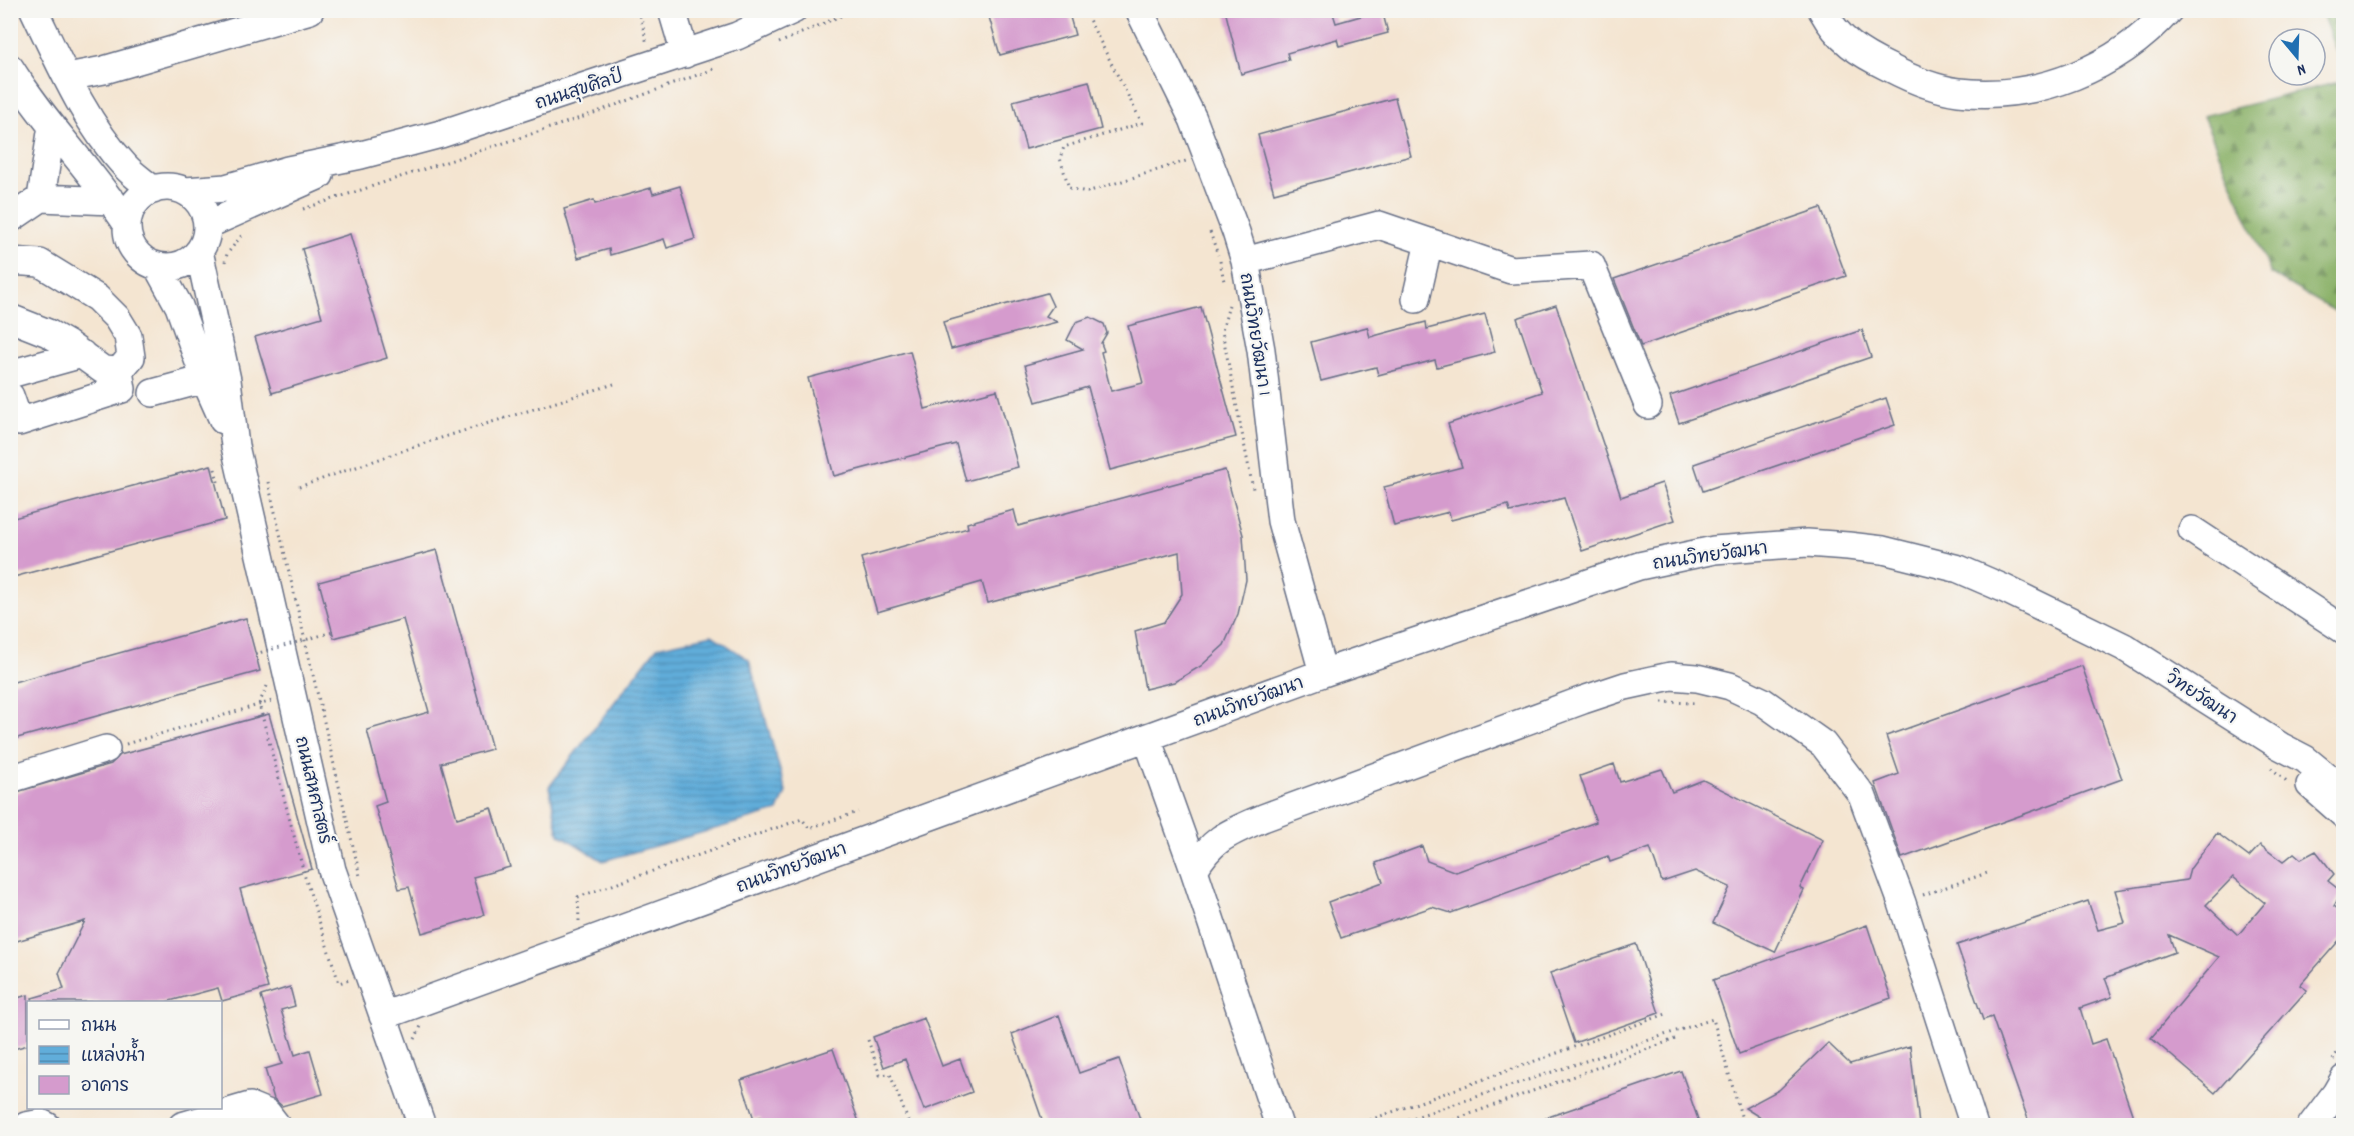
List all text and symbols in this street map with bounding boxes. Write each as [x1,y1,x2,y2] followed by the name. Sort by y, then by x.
[2267,27,2327,87] north arrow
[2293,57,2309,81] text: N
[532,63,627,117] street label: ถนนสุขศิลป์
[1232,271,1277,397] street label: ถนนวิทยวัฒนา 1
[1651,536,1769,578] street label: ถนนวิทยวัฒนา
[2160,666,2242,731] street label: วิทยวัฒนา
[1190,671,1308,735] street label: ถนนวิทยวัฒนา
[287,733,339,848] street label: ถนนสหศาสตร์
[733,837,851,901] street label: ถนนวิทยวัฒนา
[27,1001,222,1109] legend
[81,1015,116,1040] text: ถนน
[81,1038,145,1070] text: แหล่งน้ำ
[81,1075,129,1100] text: อาคาร

